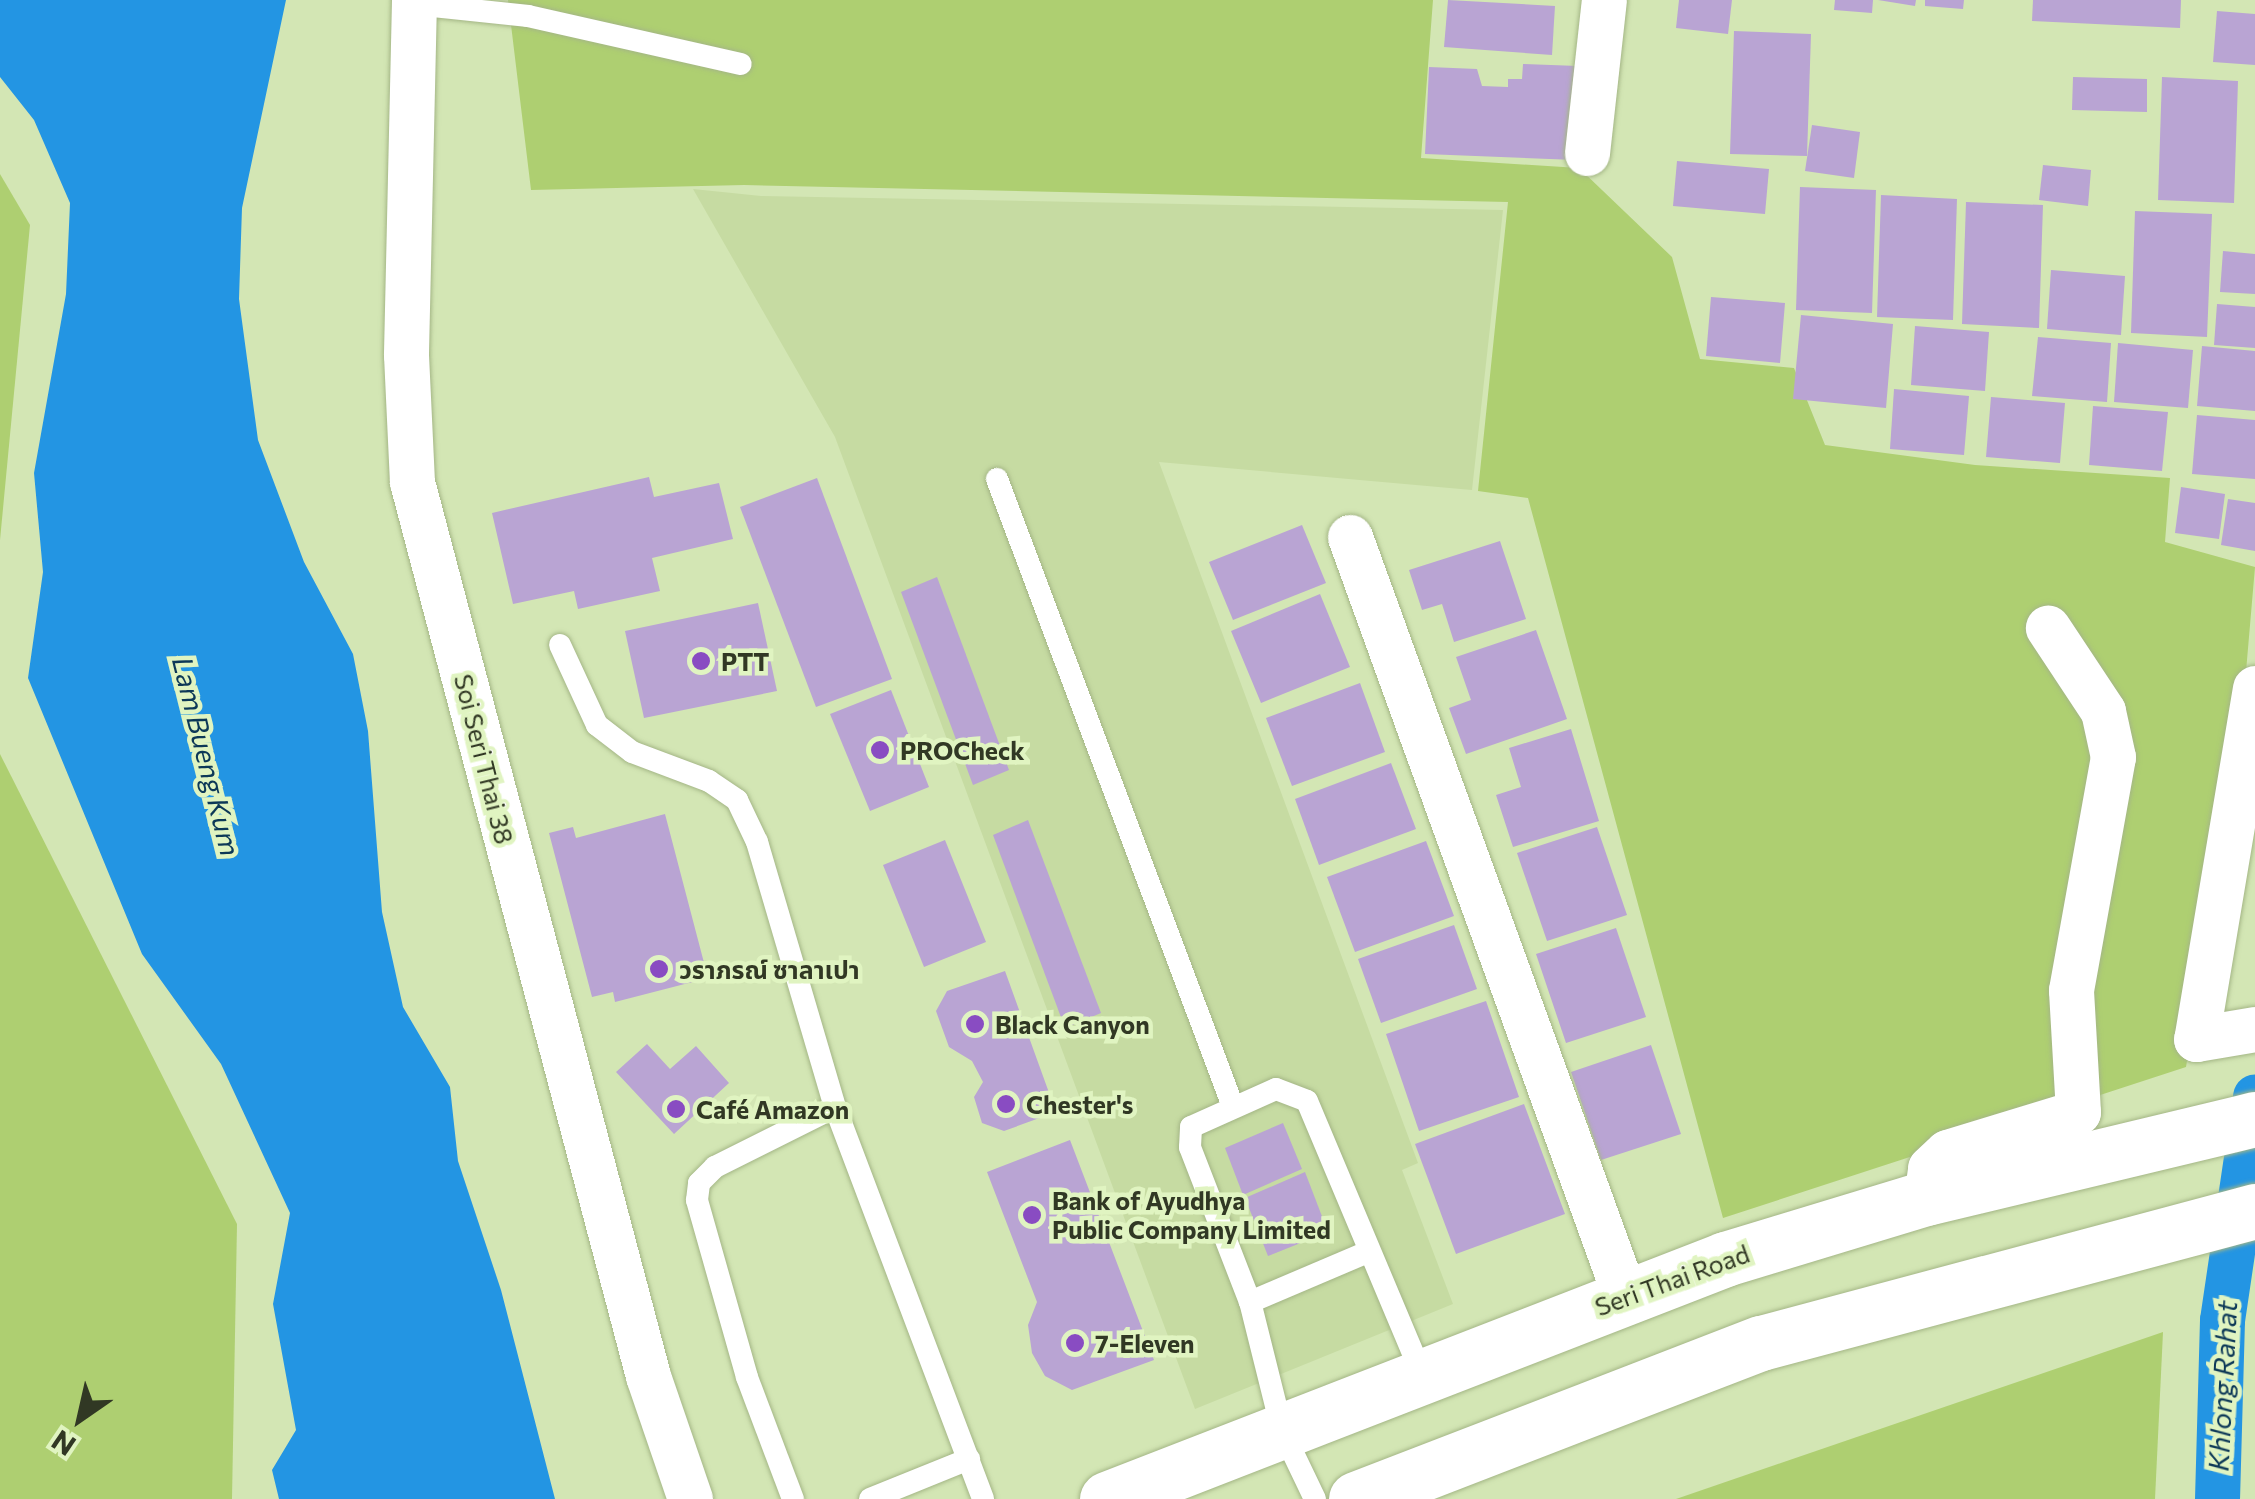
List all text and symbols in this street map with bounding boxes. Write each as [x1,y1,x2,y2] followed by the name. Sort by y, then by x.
[721,646,769,676] place label: PTT
[690,650,712,672] marker: PTT
[166,653,248,859] water label: Lam Bueng Kum
[448,671,520,847] street label: Soi Seri Thai 38
[900,735,1024,765] place label: PROCheck
[869,739,891,761] marker: PROCheck
[679,954,860,984] place label: วราภรณ์ ซาลาเปา
[648,958,670,980] marker: วราภรณ์ ซาลาเปา
[995,1009,1150,1039] place label: Black Canyon
[964,1013,986,1035] marker: Black Canyon
[1026,1089,1133,1119] place label: Chester's
[995,1093,1017,1115] marker: Chester's
[696,1094,849,1124] place label: Café Amazon
[665,1098,687,1120] marker: Café Amazon
[1052,1186,1331,1245] place label: Bank of Ayudhya Public Company Limited
[1021,1204,1043,1226] marker: Bank of Ayudhya Public Company Limited
[1591,1238,1753,1322] street label: Seri Thai Road
[2201,1300,2243,1472] water label: Khlong Rahat
[1095,1328,1195,1358] place label: 7-Eleven
[1064,1332,1086,1354] marker: 7-Eleven
[30,1369,130,1469] north arrow
[45,1424,81,1464] text: N

